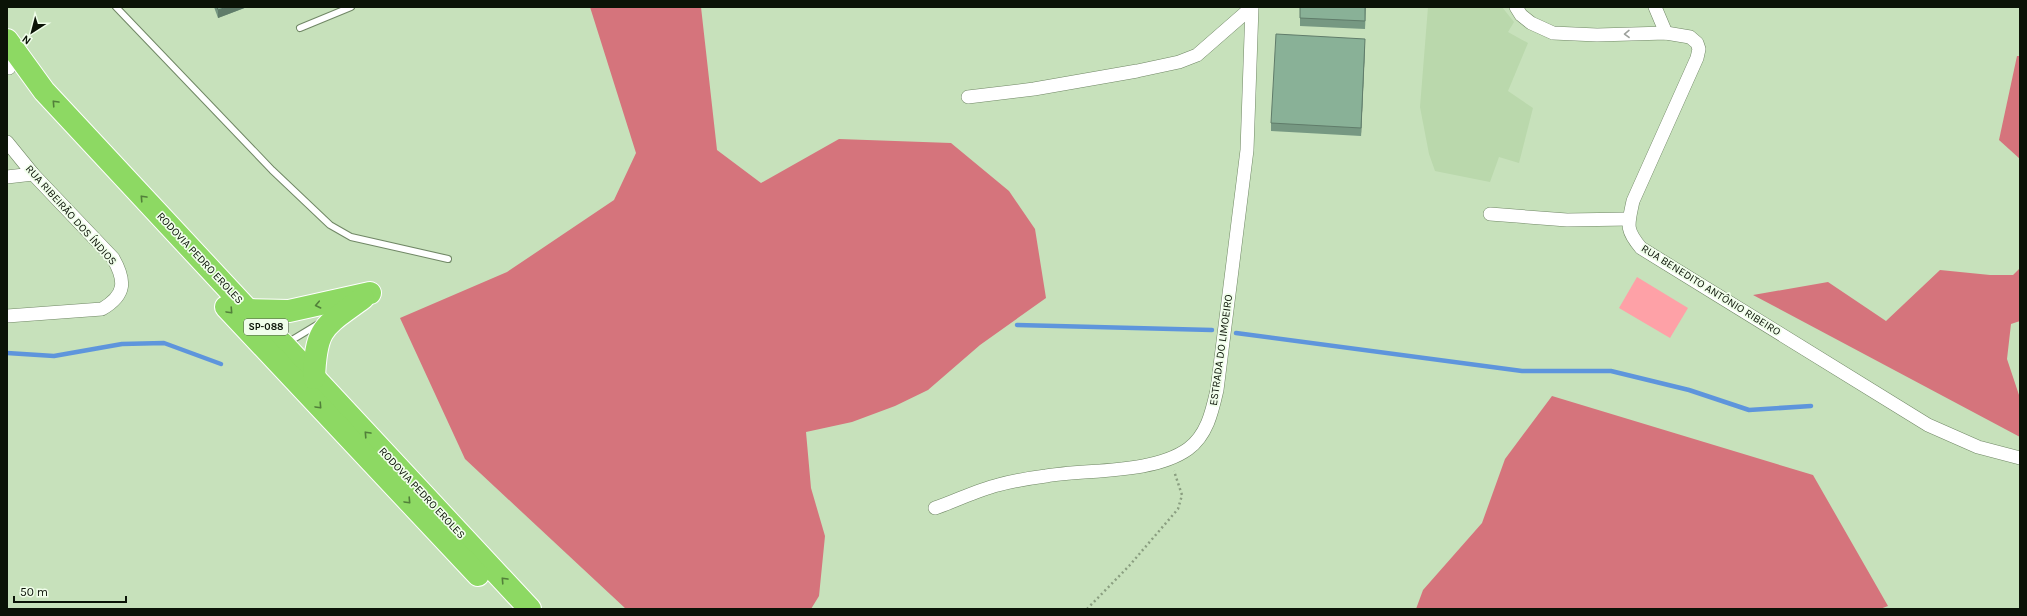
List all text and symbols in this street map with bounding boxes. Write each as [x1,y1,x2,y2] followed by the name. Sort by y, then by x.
[12,12,52,52] north arrow
[1624,30,1630,38] one-way arrow
[19,32,33,47] text: N
[52,100,59,107] one-way arrow
[23,161,121,268] street label: RUA RIBEIRÃO DOS ÍNDIOS
[141,195,148,202] one-way arrow
[154,210,246,306] street label: RODOVIA PEDRO EROLES
[1639,241,1784,338] street label: RUA BENEDITO ANTÔNIO RIBEIRO
[1207,293,1235,407] street label: ESTRADA DO LIMOEIRO
[315,300,321,308] one-way arrow
[225,307,232,314] one-way arrow
[244,319,288,335] road number: SP-088
[314,401,322,409] one-way arrow
[365,431,372,439] one-way arrow
[376,445,468,541] street label: RODOVIA PEDRO EROLES
[403,496,411,504] one-way arrow
[14,578,126,604] scale bar
[502,578,509,585] one-way arrow
[20,585,48,599] text: 50 m

